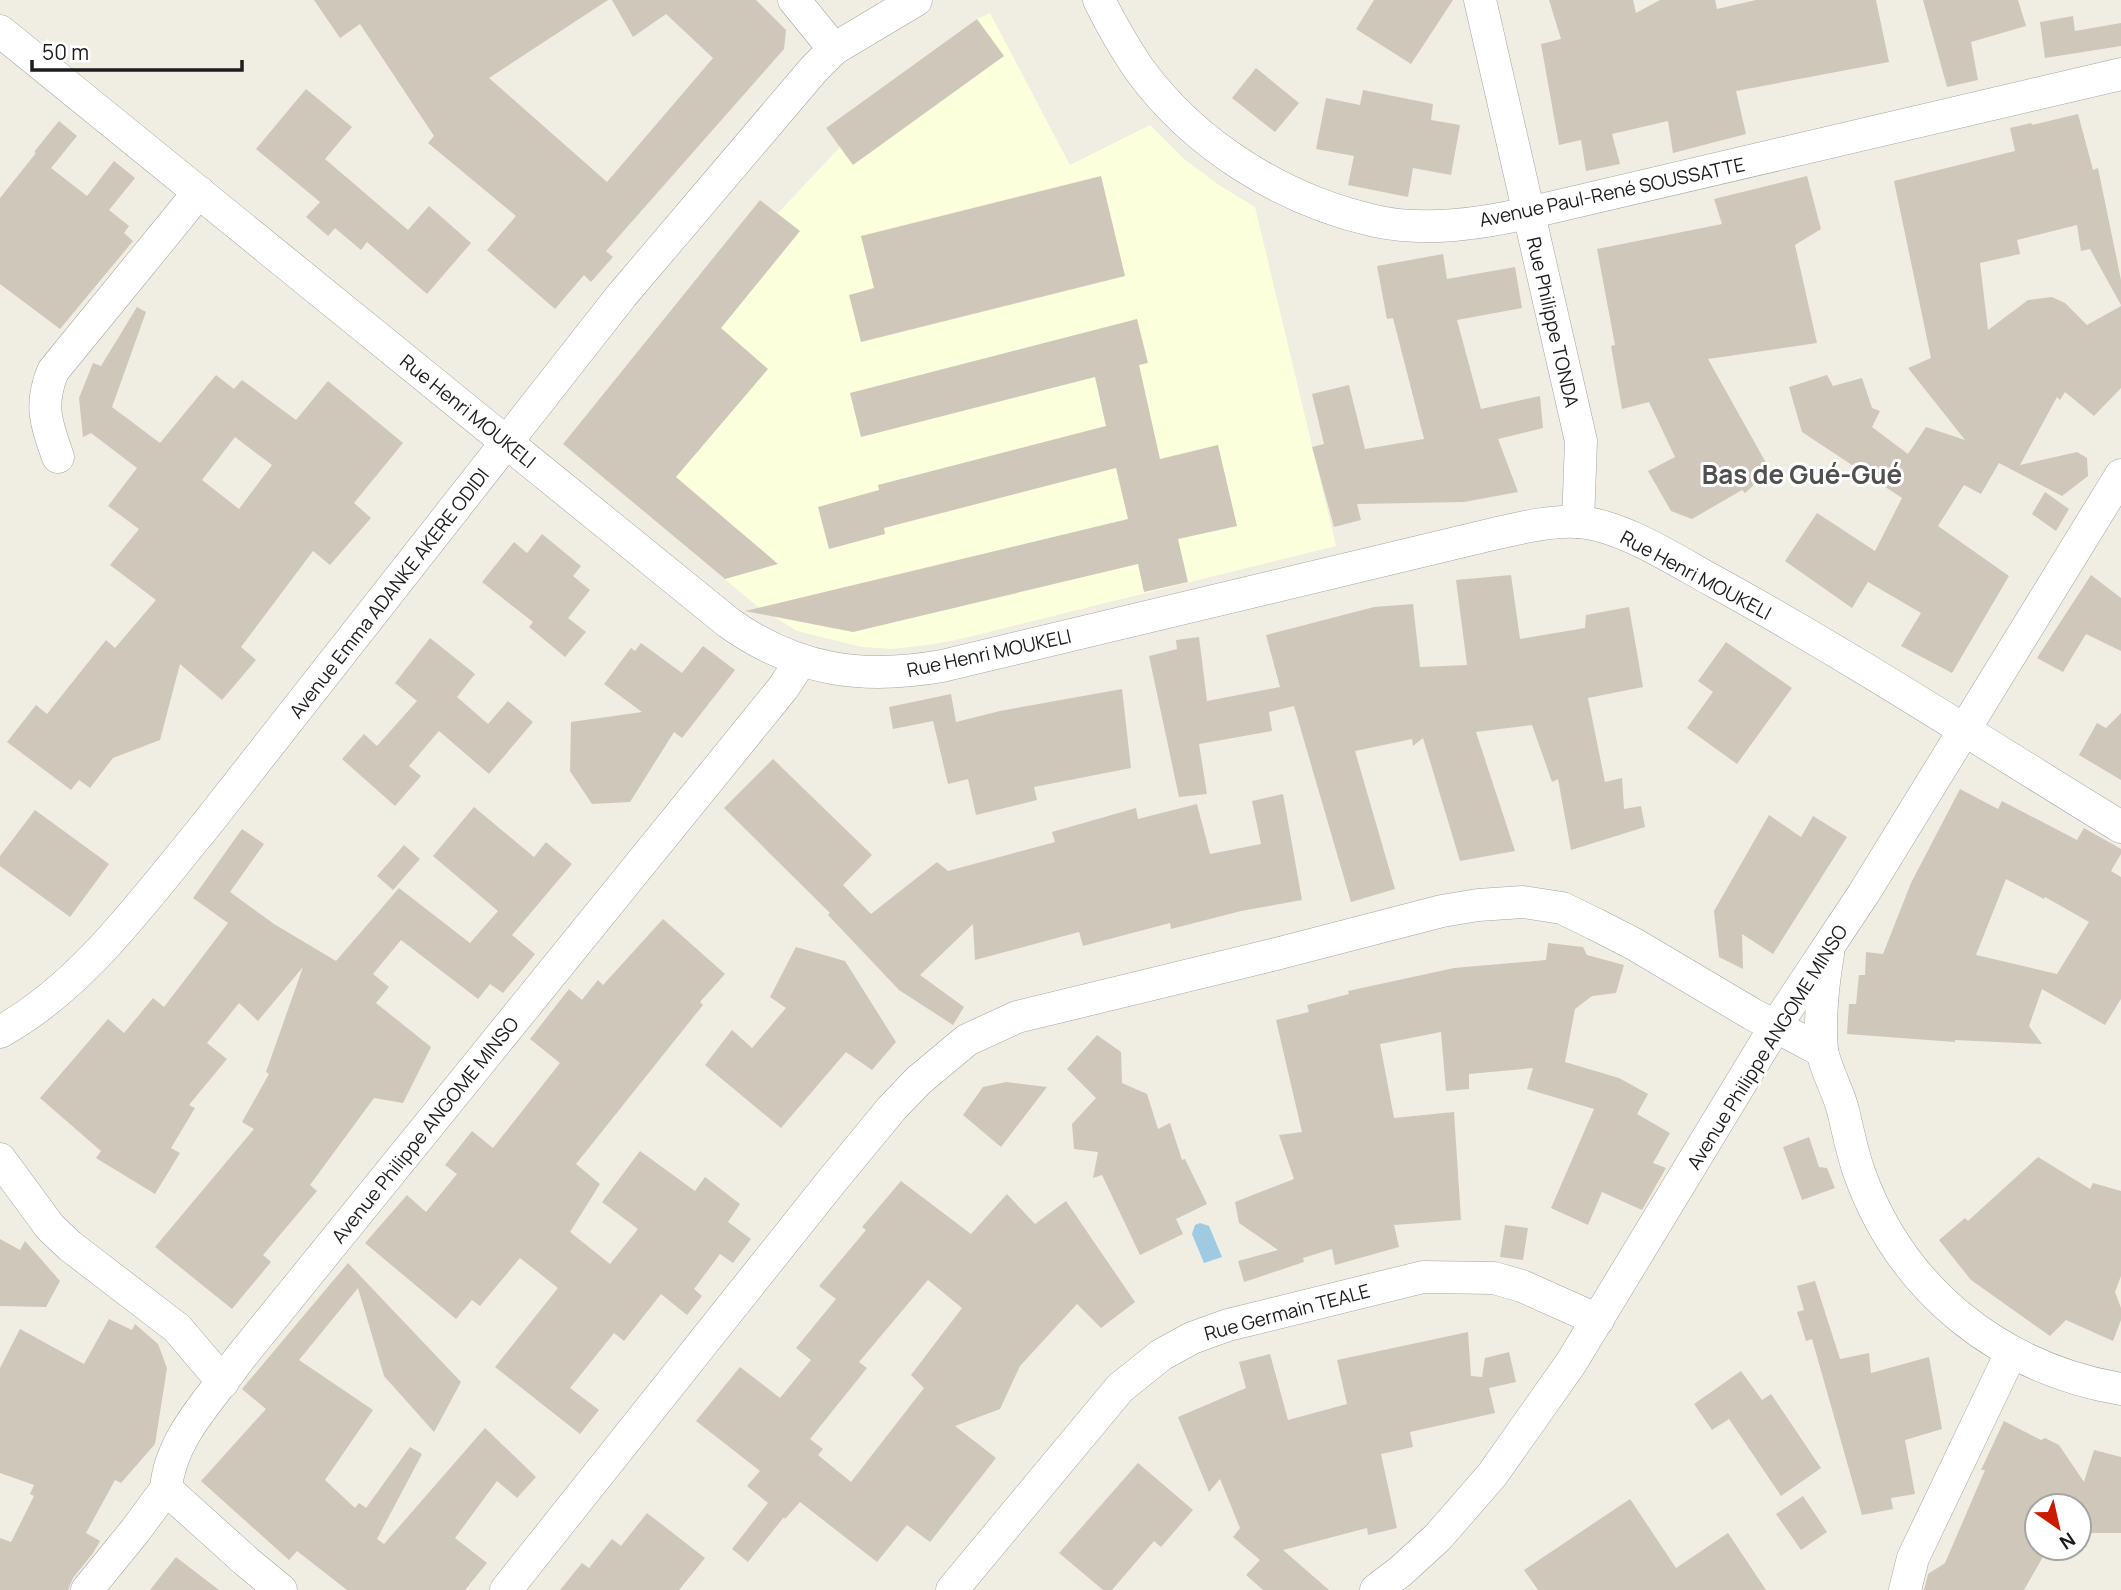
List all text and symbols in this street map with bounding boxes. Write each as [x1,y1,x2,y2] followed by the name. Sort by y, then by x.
[32,28,242,72] scale bar
[42,38,89,66] text: 50 m
[1477,151,1747,233] street label: Avenue Paul-René SOUSSATTE
[1521,234,1585,410] street label: Rue Philippe TONDA
[395,348,541,474] street label: Rue Henri MOUKELI
[1702,456,1902,492] district label: Bas de Gué-Gué
[283,463,495,723] street label: Avenue Emma ADANKE AKERE ODIDI
[1616,524,1776,626] street label: Rue Henri MOUKELI
[904,623,1074,683] street label: Rue Henri MOUKELI
[1681,919,1853,1174] street label: Avenue Philippe ANGOME MINSO
[326,1011,525,1249] street label: Avenue Philippe ANGOME MINSO
[1201,1277,1373,1347] street label: Rue Germain TEALE
[2023,1492,2093,1562] north arrow
[2055,1526,2080,1556] text: N

